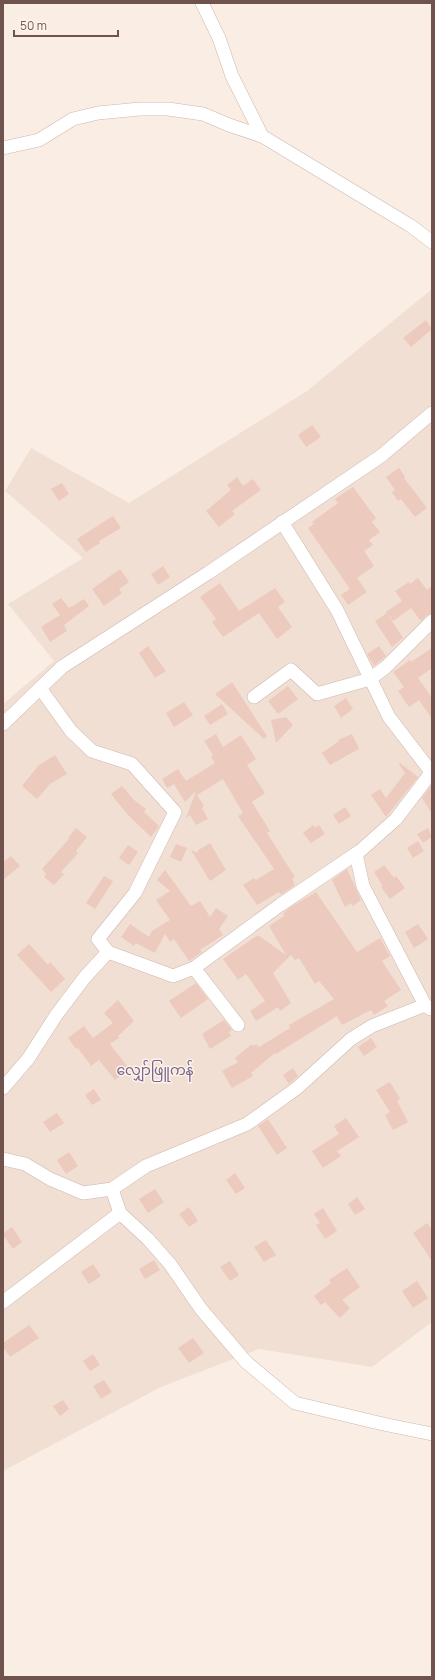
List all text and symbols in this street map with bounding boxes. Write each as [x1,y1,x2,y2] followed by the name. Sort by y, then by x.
[14,12,118,38] scale bar
[20,17,47,34] text: 50 m
[116,1060,194,1082] district label: လျှော်ဖြူကန်

